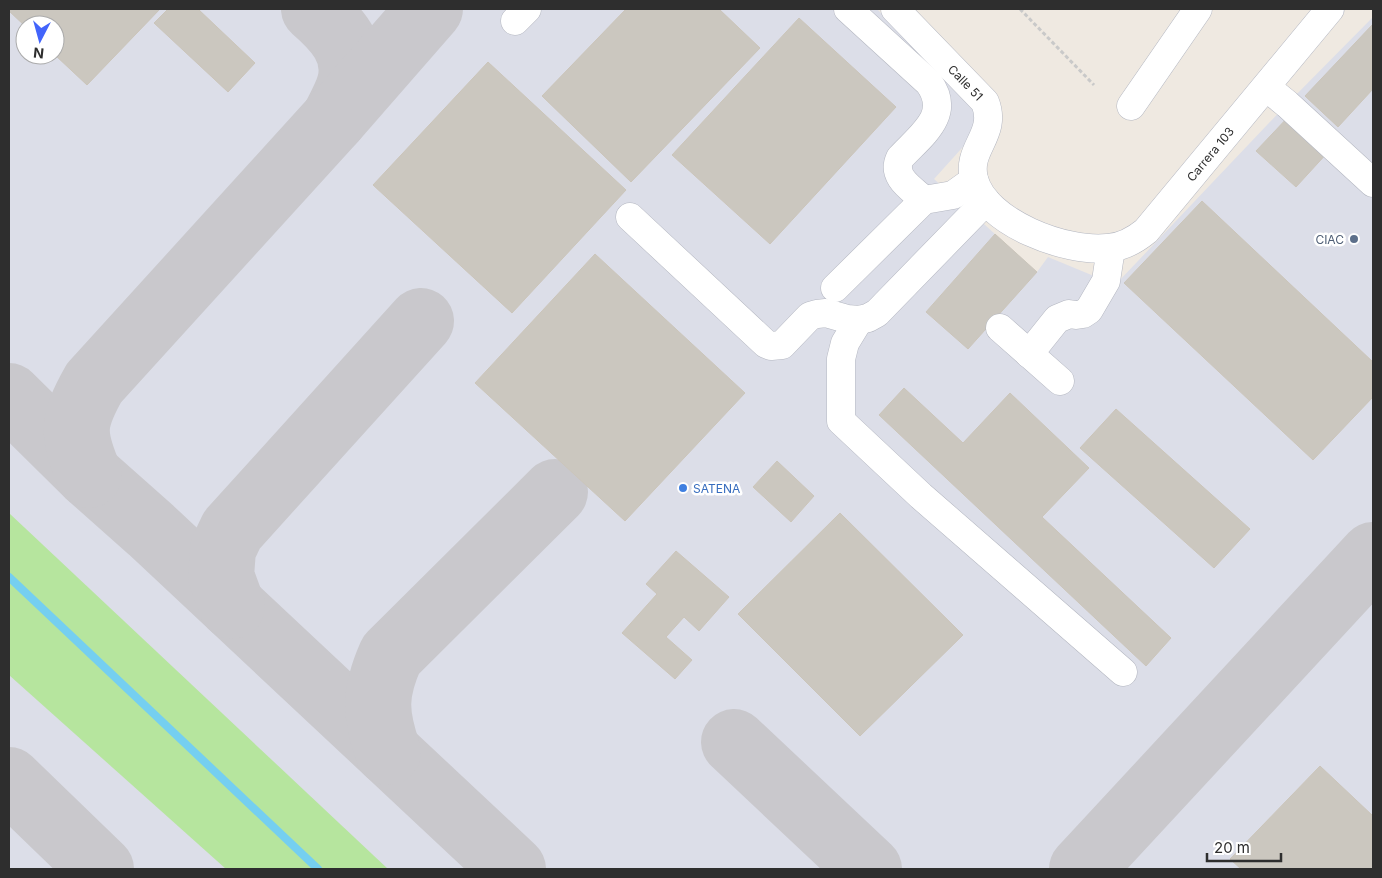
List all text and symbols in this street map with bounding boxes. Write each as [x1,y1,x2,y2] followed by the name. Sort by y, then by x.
[15,15,65,65] north arrow
[32,44,45,62] text: N
[945,61,987,103] street label: Calle 51
[1183,124,1237,184] street label: Carrera 103
[1315,232,1344,247] place label: CIAC
[1348,233,1360,245] marker: CIAC
[693,481,740,496] place label: SATENA
[677,482,689,494] marker: SATENA
[1207,830,1281,862] scale bar
[1214,838,1250,857] text: 20 m

